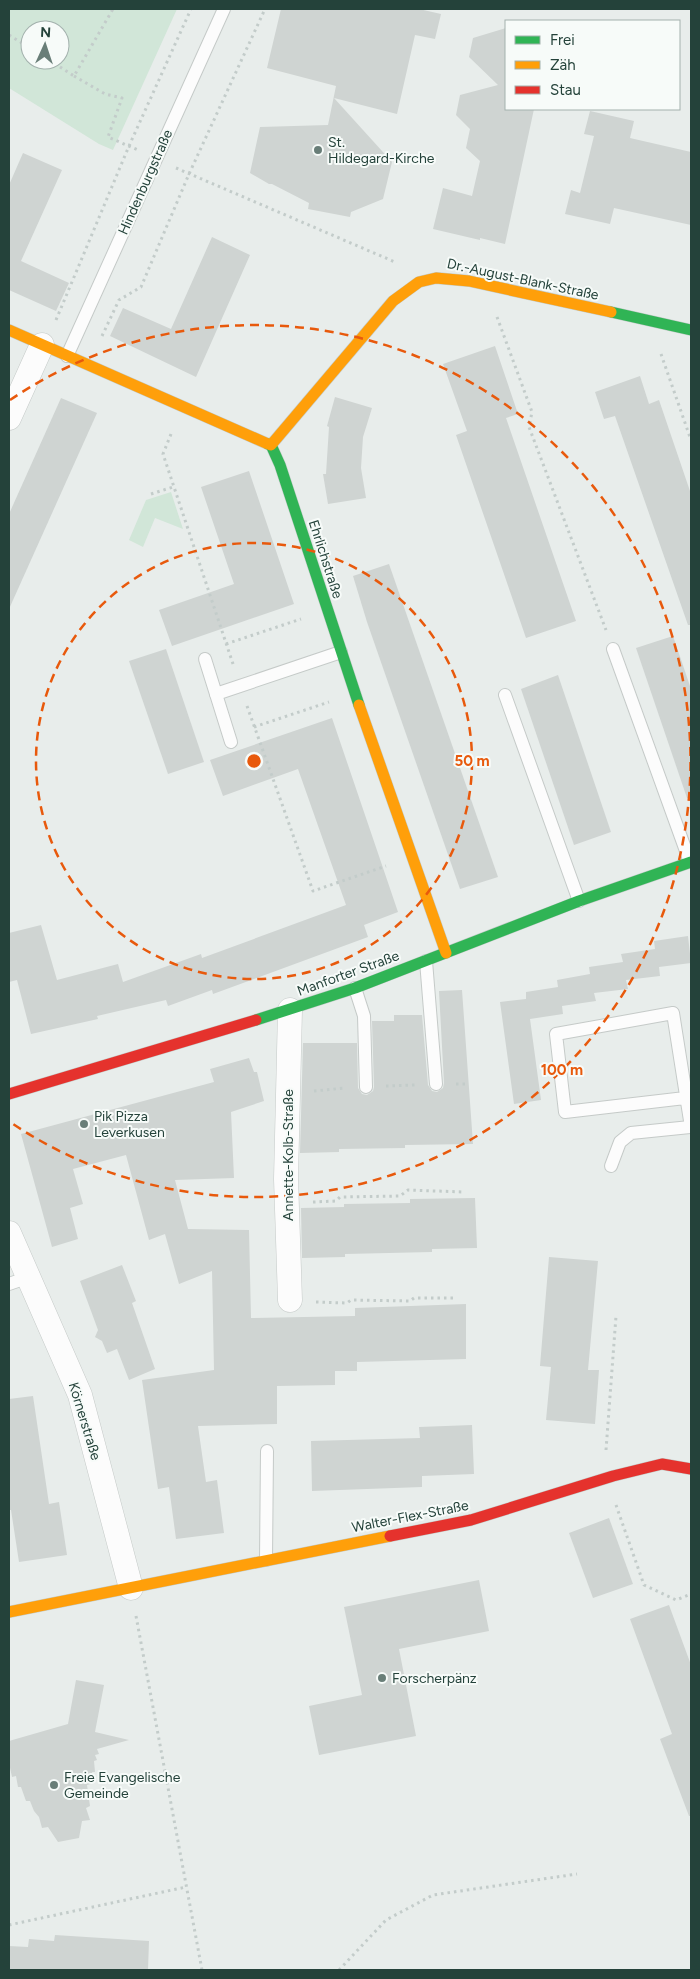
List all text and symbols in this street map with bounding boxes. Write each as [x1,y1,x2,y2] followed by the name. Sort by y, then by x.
[20,20,70,70] north arrow
[505,20,680,110] legend
[40,24,52,41] text: N
[550,31,575,49] text: Frei
[550,56,576,74] text: Zäh
[550,81,581,99] text: Stau
[115,127,176,237] street label: Hindenburgstraße
[328,134,435,167] place label: St. Hildegard-Kirche
[312,144,324,156] marker: St. Hildegard-Kirche
[446,255,601,304] street label: Dr.-August-Blank-Straße
[305,518,346,601] street label: Ehrlichstraße
[245,752,263,770] centre of rings
[454,752,490,770] text: 50 m
[295,947,402,1000] street label: Manforter Straße
[541,1061,583,1079] text: 100 m
[280,1089,297,1221] street label: Annette-Kolb-Straße
[94,1108,165,1141] place label: Pik Pizza Leverkusen
[78,1118,90,1130] marker: Pik Pizza Leverkusen
[65,1380,105,1463] street label: Körnerstraße
[350,1497,470,1536] street label: Walter-Flex-Straße
[392,1670,477,1687] place label: Forscherpänz
[376,1672,388,1684] marker: Forscherpänz
[64,1769,181,1802] place label: Freie Evangelische Gemeinde
[48,1779,60,1791] marker: Freie Evangelische Gemeinde

